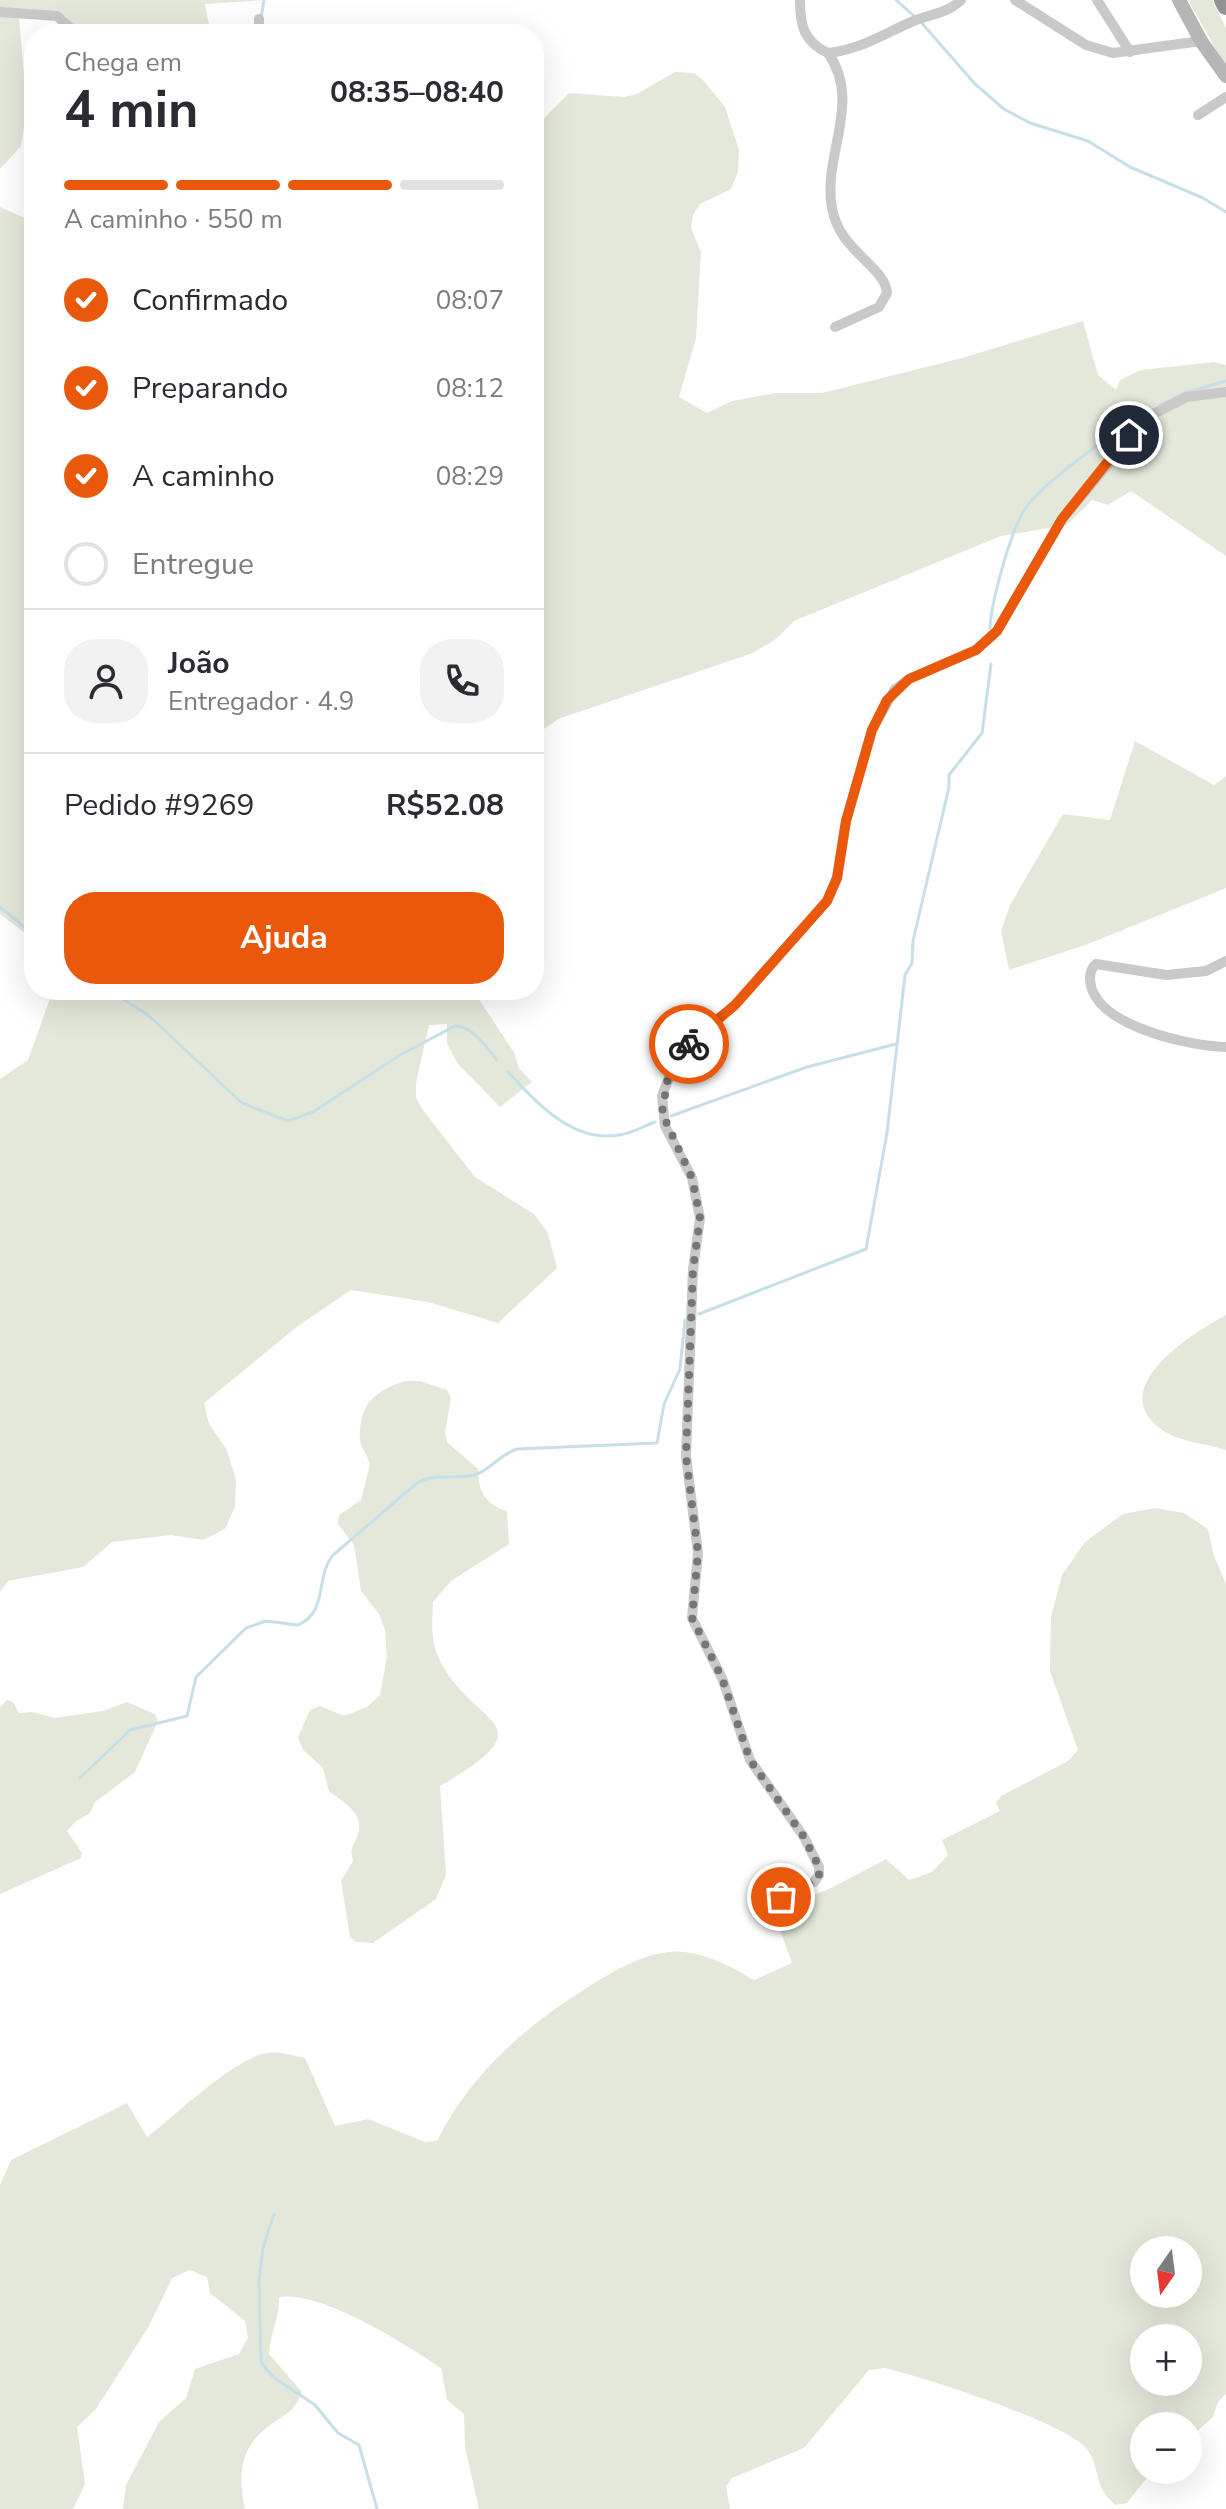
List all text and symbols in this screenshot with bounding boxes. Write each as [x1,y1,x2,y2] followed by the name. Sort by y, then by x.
[64,45,182,80] text: Chega em
[330,72,504,113] text: 08:35–08:40
[64,74,199,145] text: 4 min
[64,202,283,237] text: A caminho · 550 m
[64,278,108,322] icon: check
[132,280,288,321] text: Confirmado
[436,283,504,318] text: 08:07
[64,366,108,410] icon: check
[132,368,288,409] text: Preparando
[436,371,504,406] text: 08:12
[1095,401,1163,469] pin
[1107,413,1151,457] icon: home
[64,454,108,498] icon: check
[132,456,275,497] text: A caminho
[436,459,504,494] text: 08:29
[132,544,254,585] text: Entregue
[64,639,148,723] button: person
[420,639,504,723] button: phone
[168,643,230,684] text: João
[168,684,354,719] text: Entregador · 4.9
[64,785,255,826] text: Pedido #9269
[386,785,504,826] text: R$52.08
[64,892,504,984] button: Ajuda
[649,1004,729,1084] courier
[667,1022,711,1066] icon: bike
[747,1863,815,1931] pin
[759,1875,803,1919] icon: bag
[1130,2236,1202,2308] north arrow
[1130,2236,1202,2484] map controls
[1130,2324,1202,2396] button: +
[1130,2412,1202,2484] button: −

